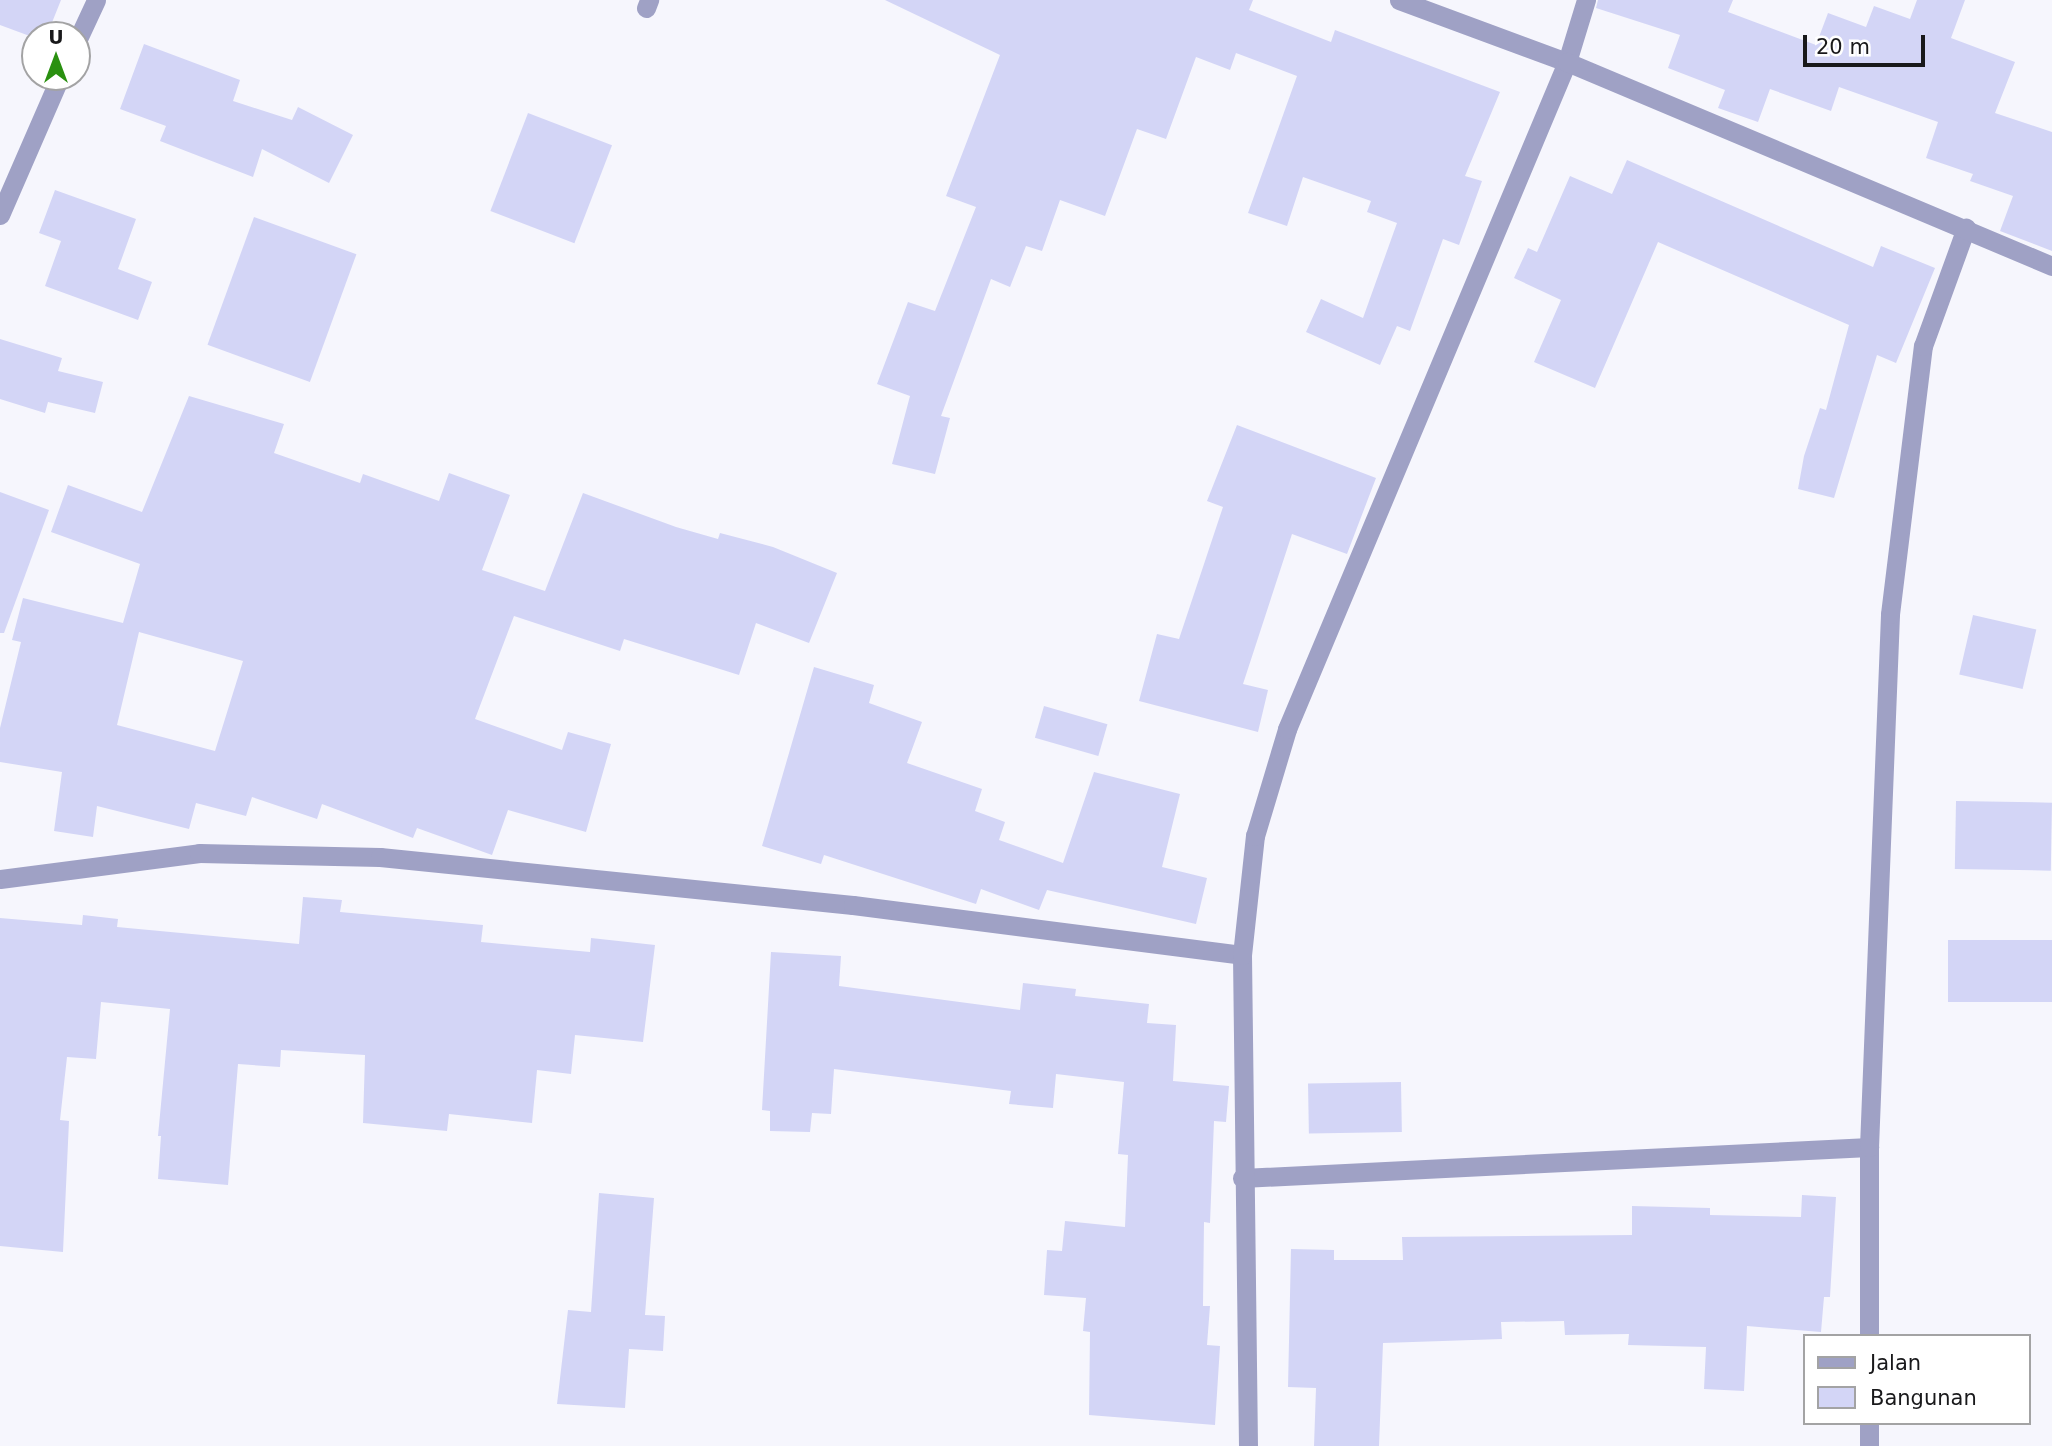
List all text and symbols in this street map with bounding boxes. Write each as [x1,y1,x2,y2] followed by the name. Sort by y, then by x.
[21,21,91,91] north arrow
[1807,21,1930,65] scale bar
[48,26,64,48] text: U
[1816,35,1870,59] text: 20 m
[1804,1334,2031,1425] legend
[1870,1351,1921,1375] text: Jalan
[1870,1386,1977,1410] text: Bangunan

